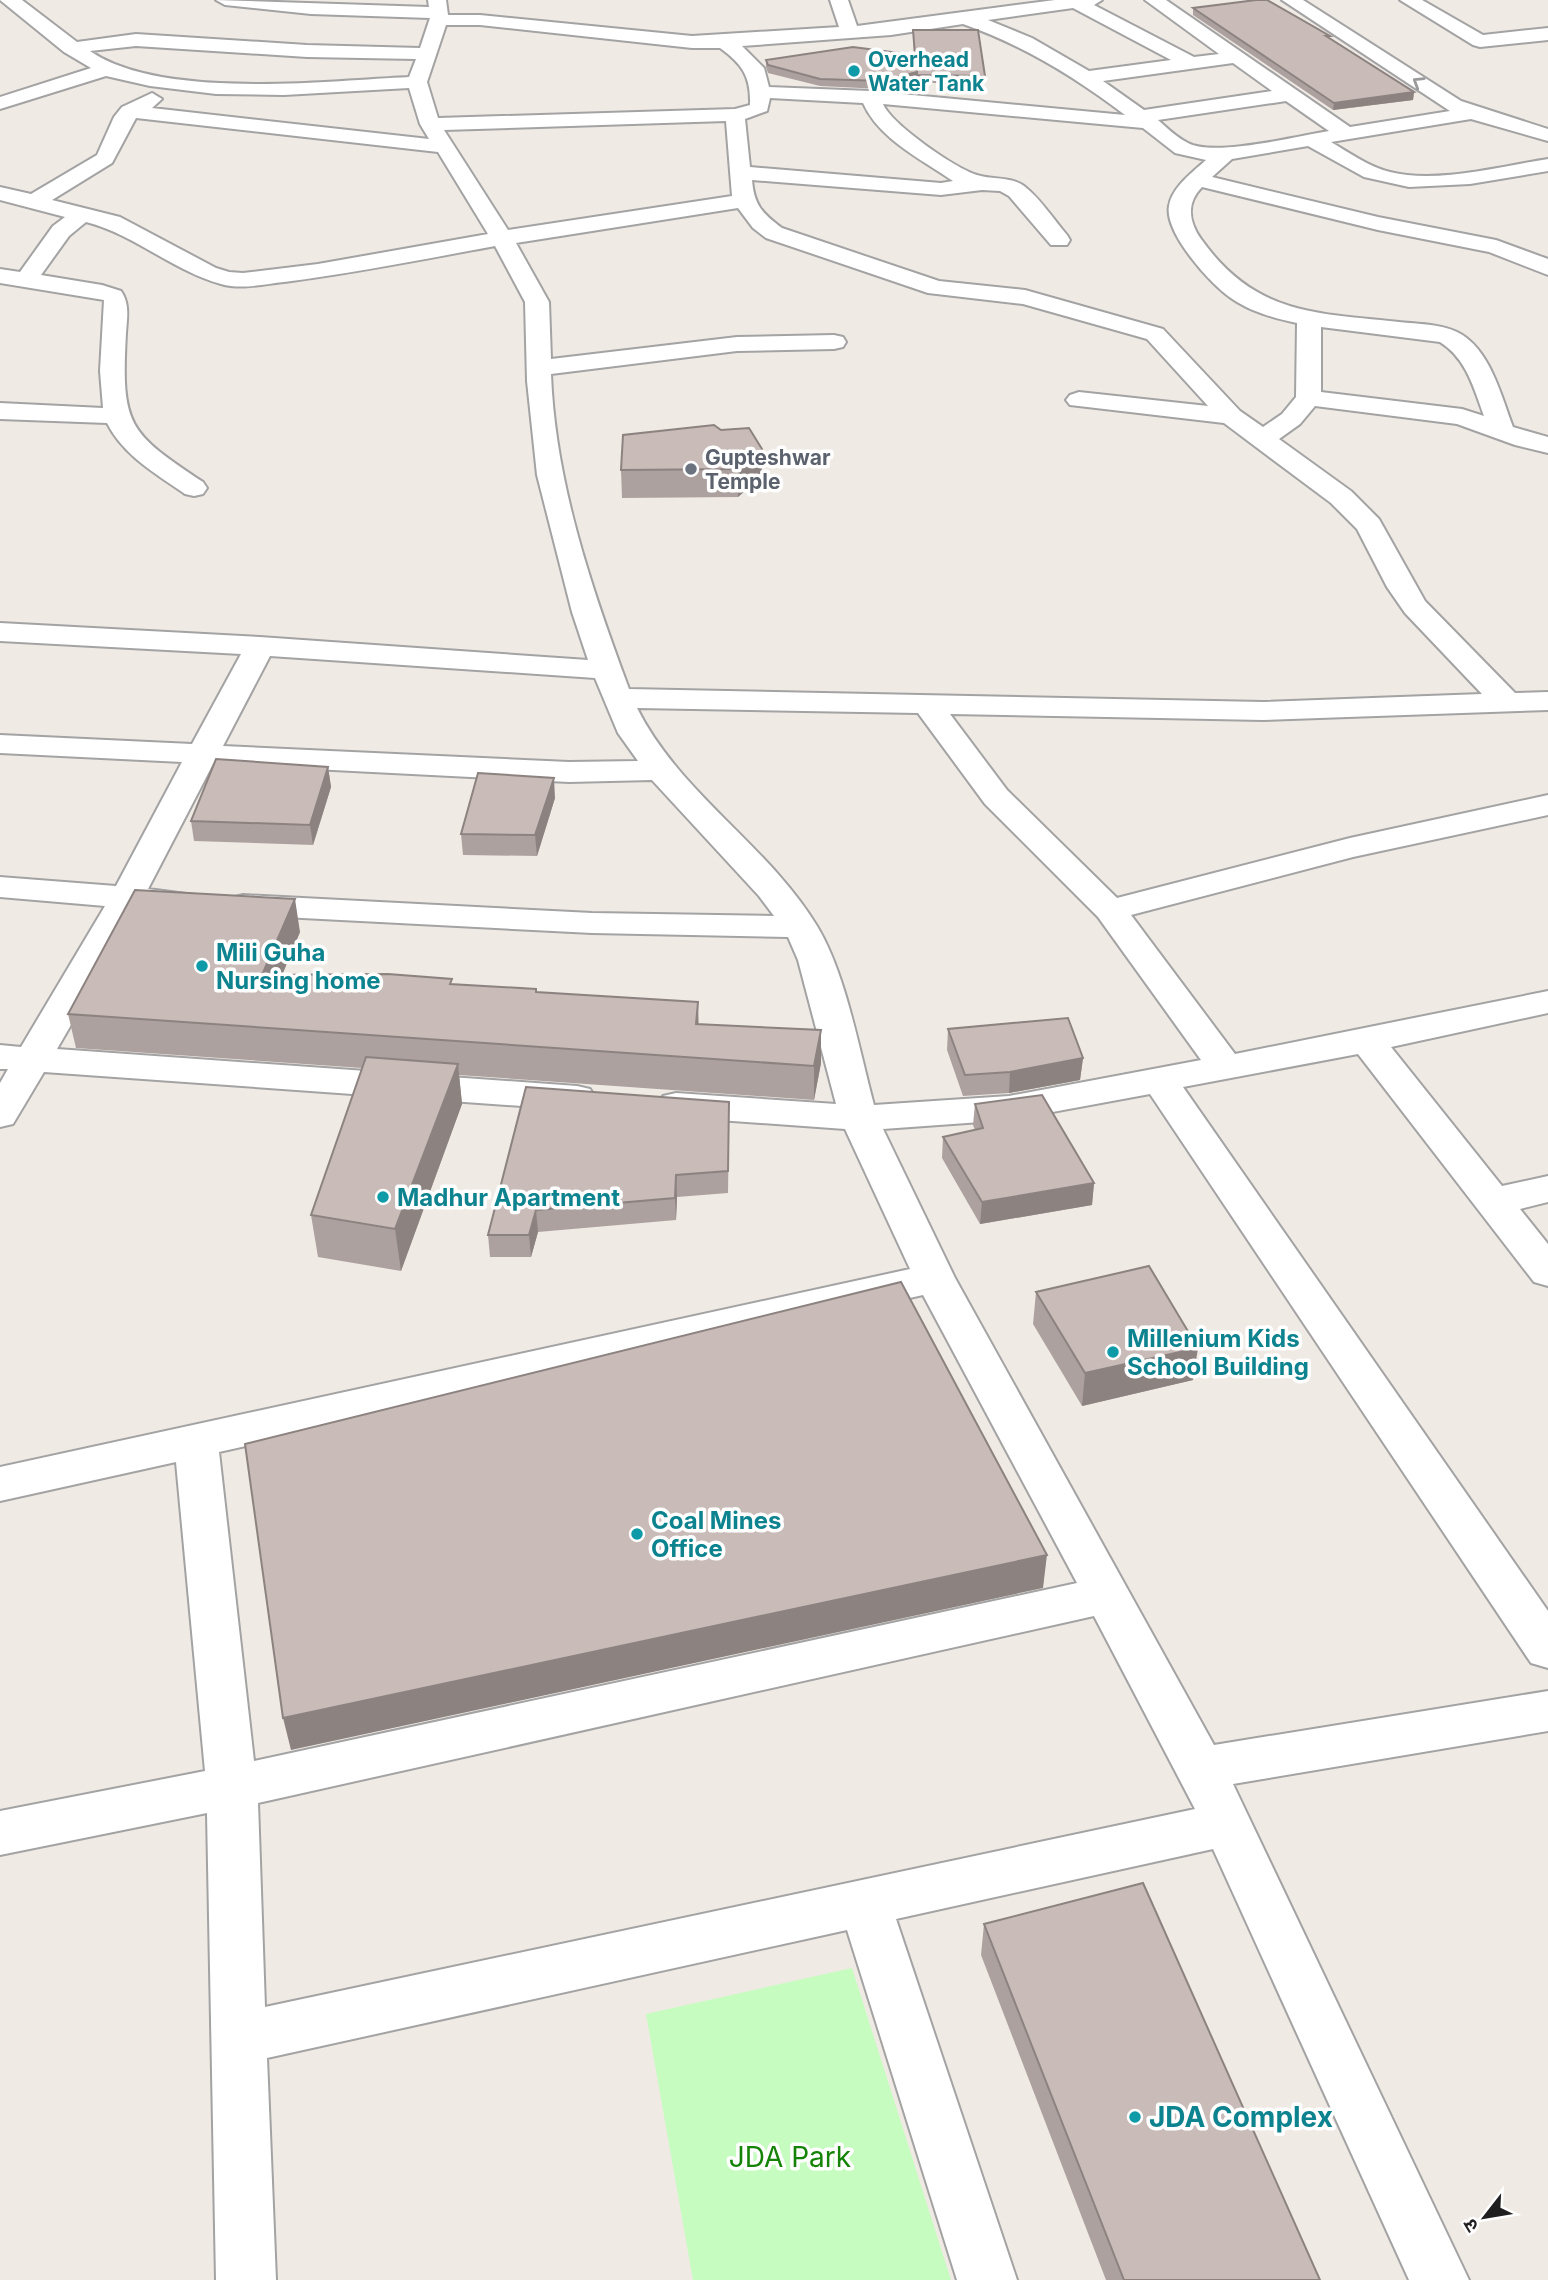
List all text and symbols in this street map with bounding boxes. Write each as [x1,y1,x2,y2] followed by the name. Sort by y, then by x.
[868,47,985,96] place label: Overhead Water Tank
[846,63,862,79] marker: Overhead Water Tank
[1412,78,1425,91] one-way arrow
[705,445,831,494] place label: Gupteshwar Temple
[683,461,699,477] marker: Gupteshwar Temple
[216,938,381,995] place label: Mili Guha Nursing home
[194,958,210,974] marker: Mili Guha Nursing home
[397,1183,620,1212] place label: Madhur Apartment
[375,1189,391,1205] marker: Madhur Apartment
[1127,1324,1309,1381] place label: Millenium Kids School Building
[1105,1344,1121,1360] marker: Millenium Kids School Building
[651,1506,781,1563] place label: Coal Mines Office
[629,1526,645,1542] marker: Coal Mines Office
[1149,2100,1333,2134] place label: JDA Complex
[1127,2109,1143,2125] marker: JDA Complex
[729,2140,851,2174] park label: JDA Park
[1450,2182,1520,2252] north arrow
[1458,2214,1484,2236] text: उ

